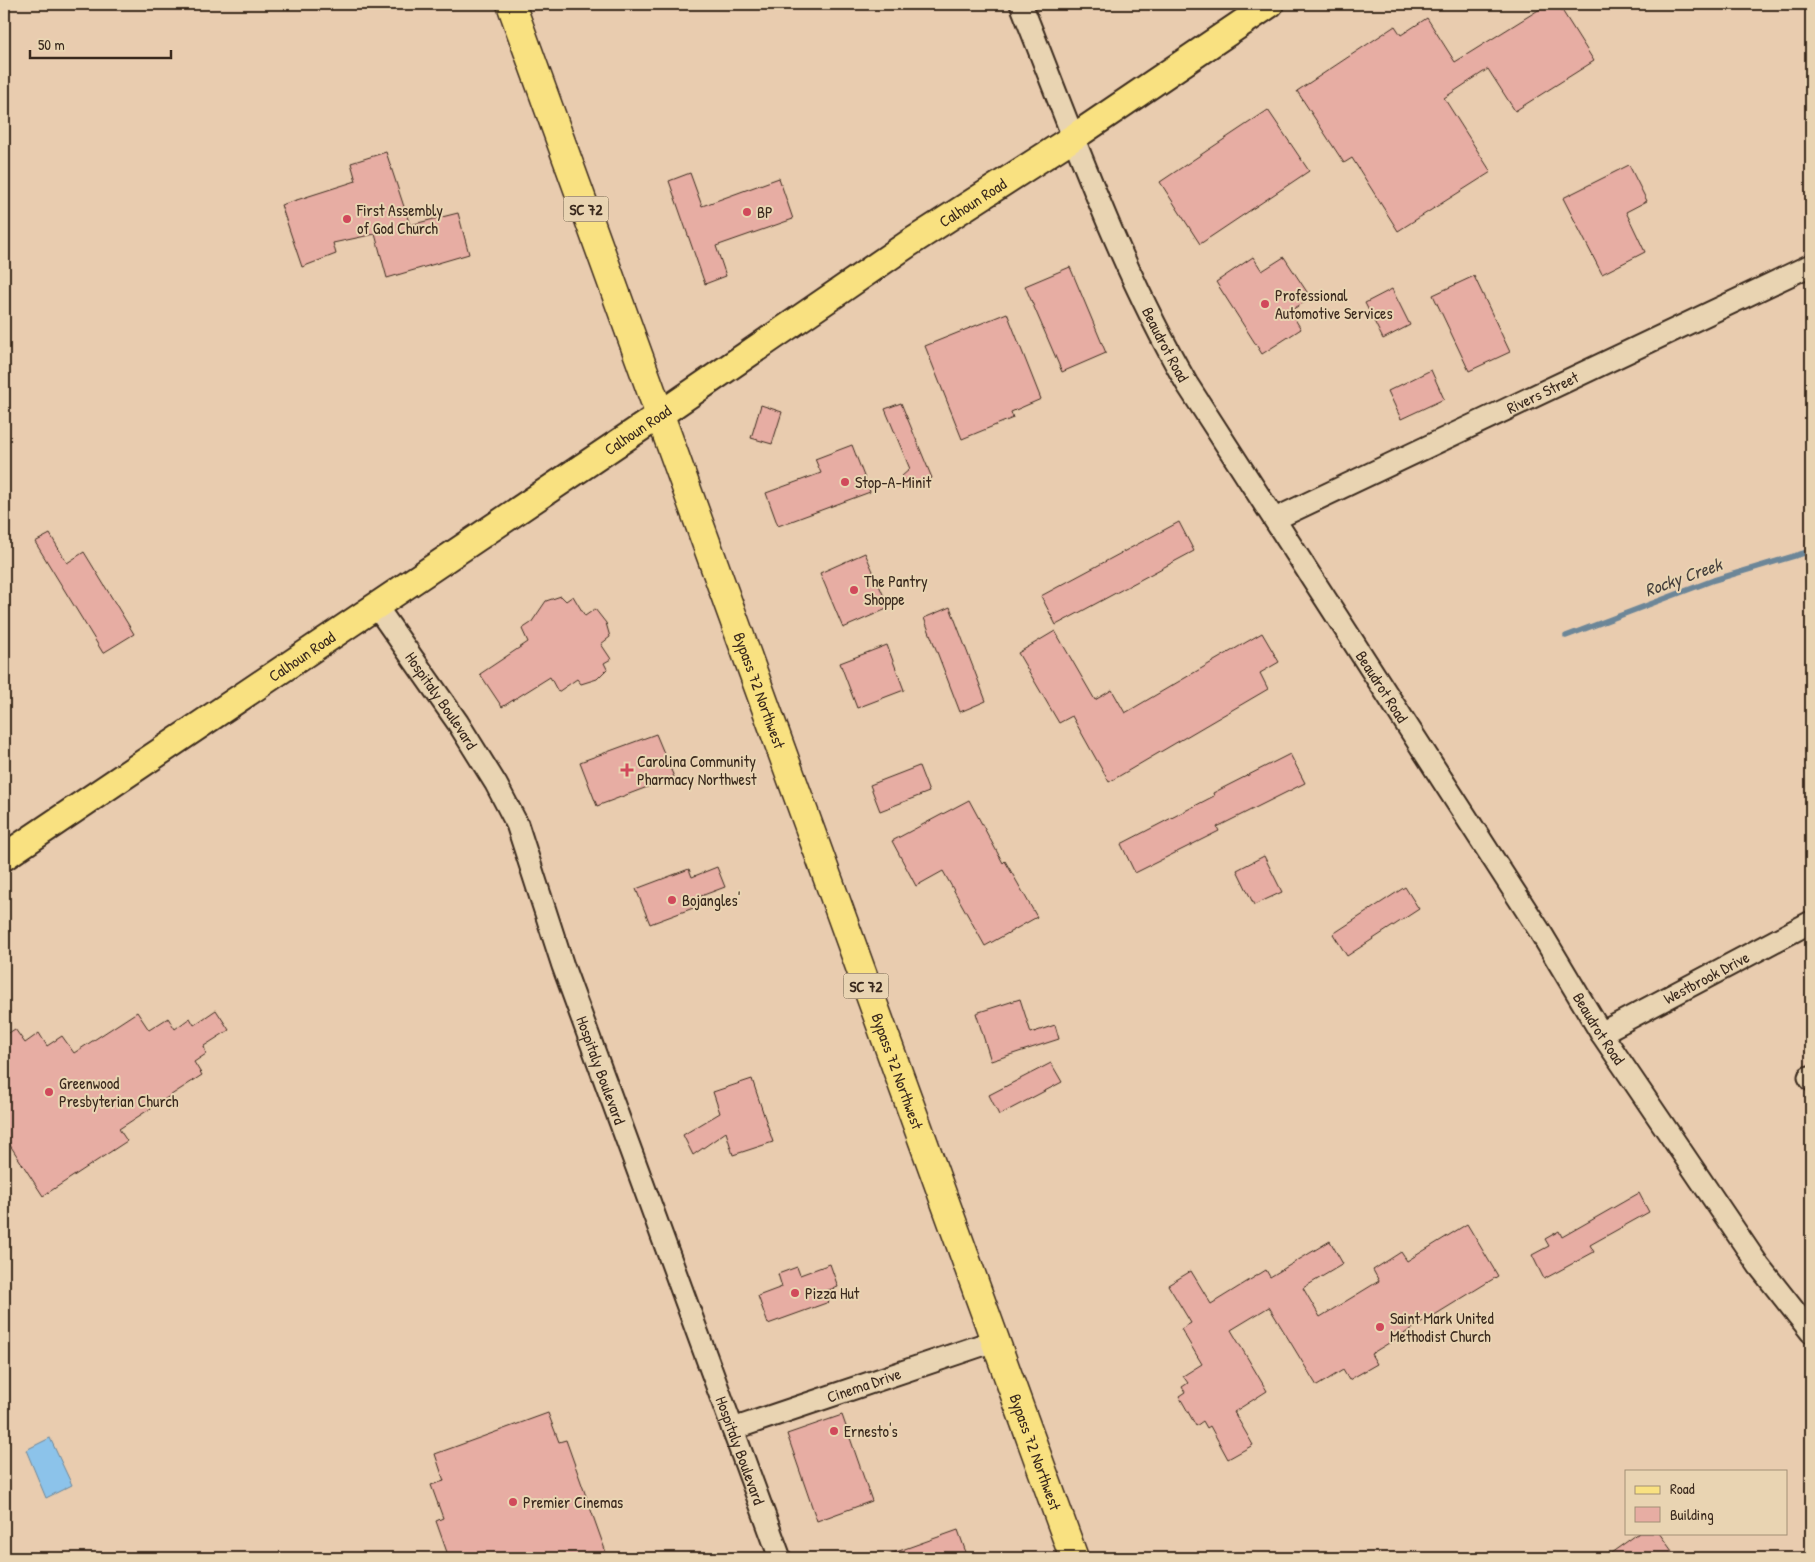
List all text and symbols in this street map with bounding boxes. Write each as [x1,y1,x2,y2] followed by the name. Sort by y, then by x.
[30,28,171,60] scale bar
[38,34,65,55] text: 50 m
[935,173,1010,232] street label: Calhoun Road
[564,196,608,222] road number: SC 72
[356,199,443,239] place label: First Assembly of God Church
[757,201,773,223] place label: BP
[741,206,753,218] marker: BP
[341,213,353,225] marker: First Assembly of God Church
[1275,284,1393,324] place label: Professional Automotive Services
[1259,298,1271,310] marker: Professional Automotive Services
[1137,303,1194,386] street label: Beaudrot Road
[1503,366,1582,419] street label: Rivers Street
[600,399,675,460] street label: Calhoun Road
[855,471,932,493] place label: Stop-A-Minit
[839,476,851,488] marker: Stop-A-Minit
[1641,551,1726,602] water label: Rocky Creek
[864,570,928,610] place label: The Pantry Shoppe
[848,584,860,596] marker: The Pantry Shoppe
[264,626,339,687] street label: Calhoun Road
[729,629,791,752] street label: Bypass 72 Northwest
[1351,646,1413,727] street label: Beaudrot Road
[400,647,483,753] street label: Hospitaly Boulevard
[637,750,757,790] place label: Carolina Community Pharmacy Northwest
[621,764,633,776] marker: Carolina Community Pharmacy Northwest
[682,889,740,911] place label: Bojangles'
[666,894,678,906] marker: Bojangles'
[1659,945,1753,1009] street label: Westbrook Drive
[844,974,888,998] road number: SC 72
[1568,988,1630,1069] street label: Beaudrot Road
[866,1010,929,1133] street label: Bypass 72 Northwest
[571,1013,631,1127] street label: Hospitaly Boulevard
[59,1072,179,1112] place label: Greenwood Presbyterian Church
[43,1086,55,1098] marker: Greenwood Presbyterian Church
[805,1282,860,1304] place label: Pizza Hut
[789,1287,801,1299] marker: Pizza Hut
[1390,1307,1494,1347] place label: Saint Mark United Methodist Church
[1374,1321,1386,1333] marker: Saint Mark United Methodist Church
[824,1362,904,1408] street label: Cinema Drive
[1004,1391,1067,1513] street label: Bypass 72 Northwest
[711,1393,770,1508] street label: Hospitaly Boulevard
[844,1420,898,1442] place label: Ernesto's
[828,1425,840,1437] marker: Ernesto's
[1625,1470,1788,1534] legend
[1670,1478,1695,1499] text: Road
[523,1491,623,1513] place label: Premier Cinemas
[507,1496,519,1508] marker: Premier Cinemas
[1670,1504,1714,1525] text: Building

